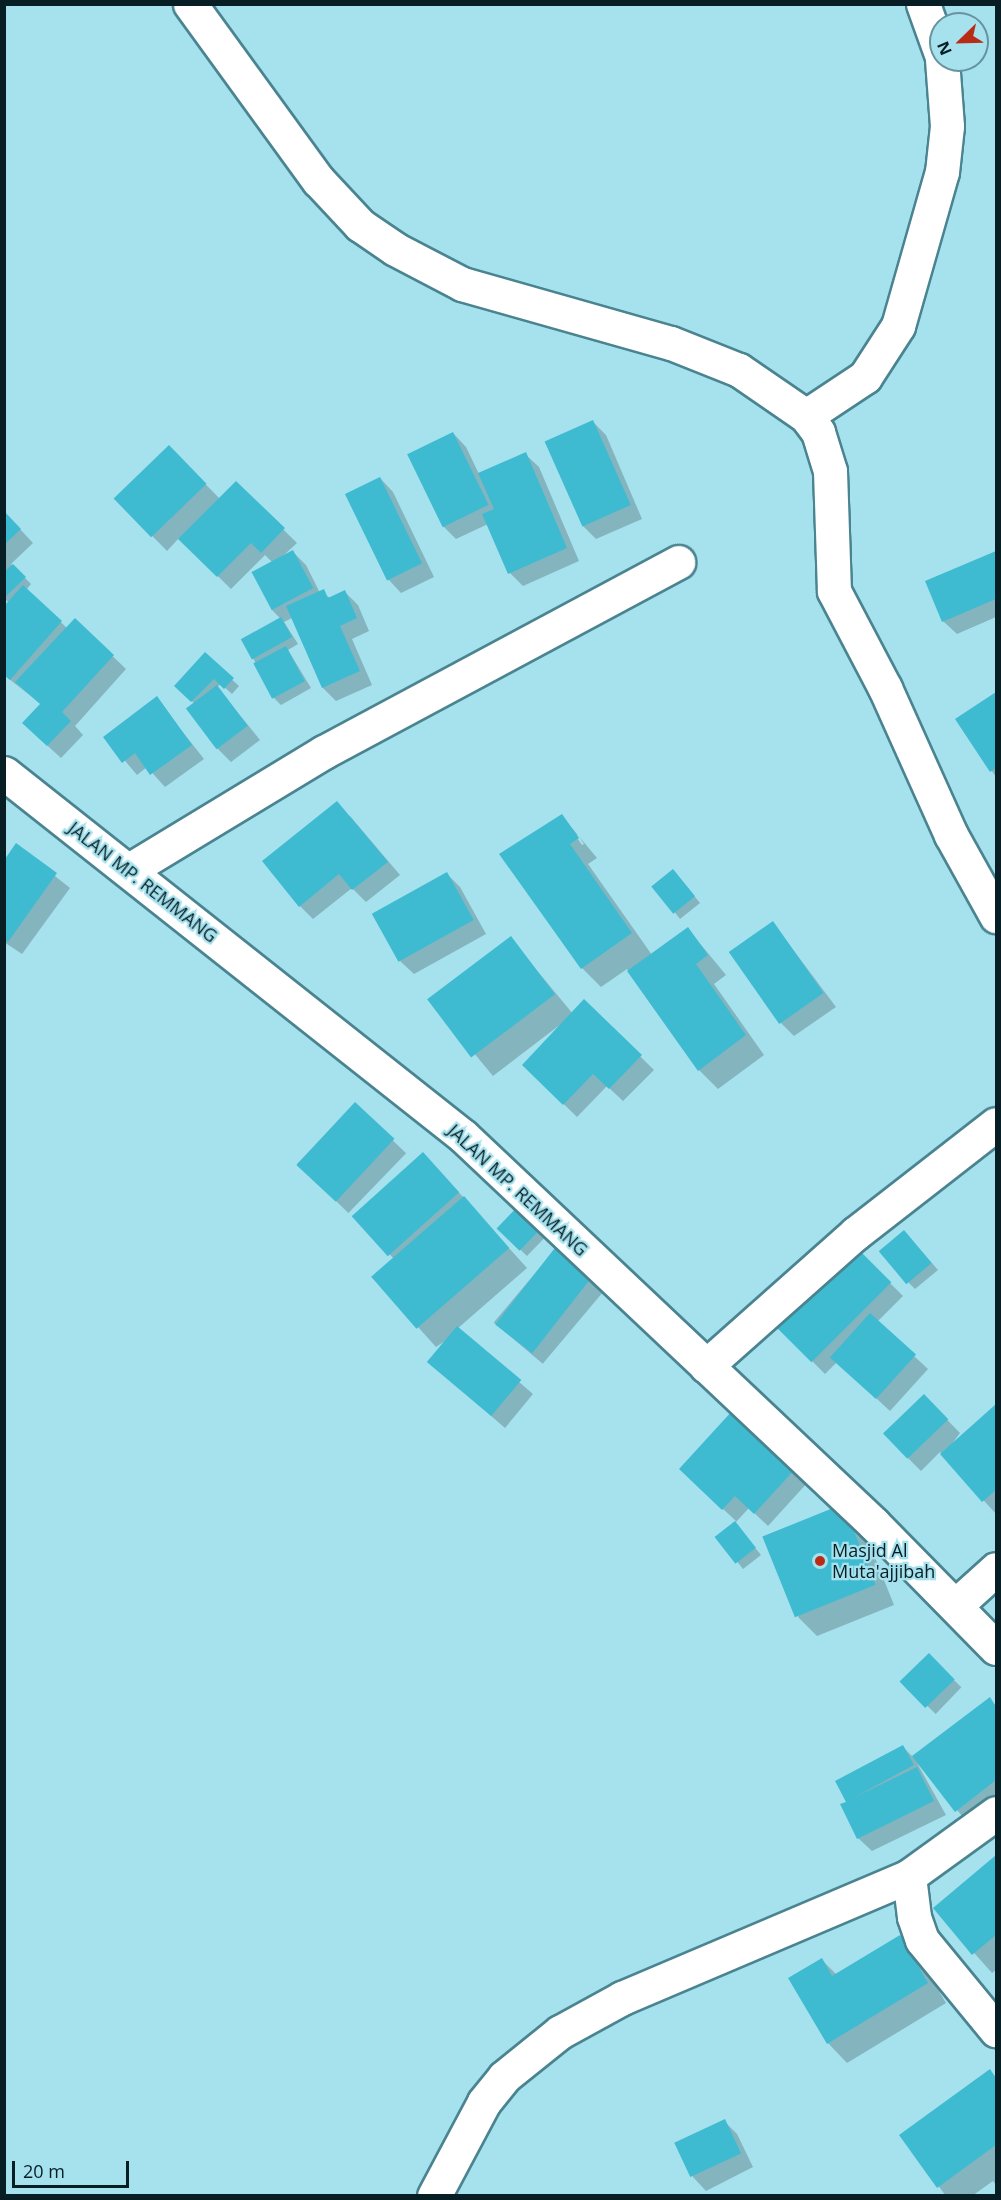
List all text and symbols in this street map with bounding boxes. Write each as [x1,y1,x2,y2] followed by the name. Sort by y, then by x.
[929,12,989,72] north arrow
[932,38,957,59] text: N
[64,817,222,947] street label: JALAN MP. REMMANG
[444,1120,592,1260] street label: JALAN MP. REMMANG
[832,1540,935,1582] place label: Masjid Al Muta'ajjibah
[813,1554,827,1568] marker: Masjid Al Muta'ajjibah
[15,2149,132,2187] scale bar
[23,2159,65,2183] text: 20 m

